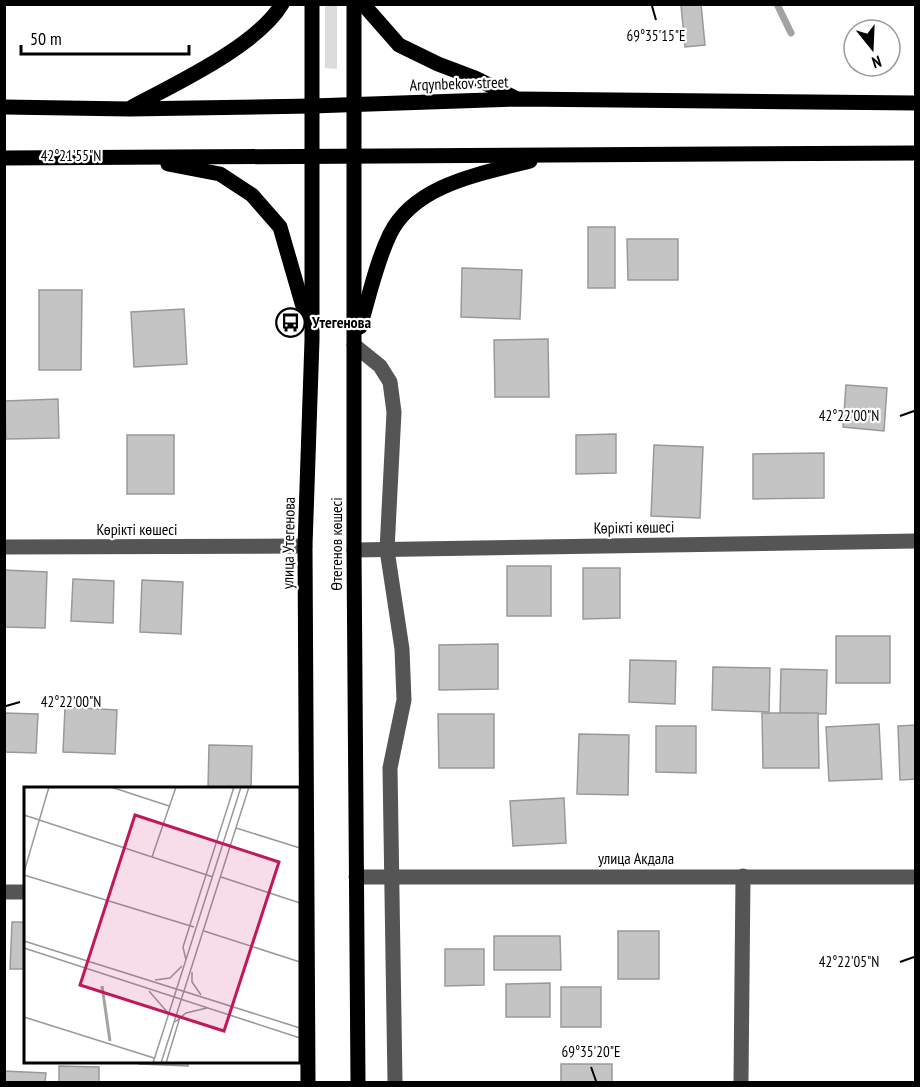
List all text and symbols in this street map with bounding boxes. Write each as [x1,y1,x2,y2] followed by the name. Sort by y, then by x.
[21,18,189,56] scale bar
[842,18,902,78] north arrow
[626,26,686,45] text: 69°35'15"E
[30,27,62,50] text: 50 m
[869,51,884,73] text: N
[409,71,509,95] street label: Arqynbekov street
[41,146,101,165] text: 42°21'55"N
[275,306,307,338] bus stop icon: Утегенова
[311,312,371,332] place label: Утегенова
[819,406,879,425] text: 42°22'00"N
[277,497,299,589] street label: улица Утегенова
[326,497,346,591] street label: Өтегенов көшесі
[593,516,675,538] street label: Көрікті көшесі
[97,519,177,539] street label: Көрікті көшесі
[41,692,101,711] text: 42°22'00"N
[24,787,300,1063] inset map
[598,848,674,868] street label: улица Акдала
[819,952,879,971] text: 42°22'05"N
[561,1042,621,1061] text: 69°35'20"E

